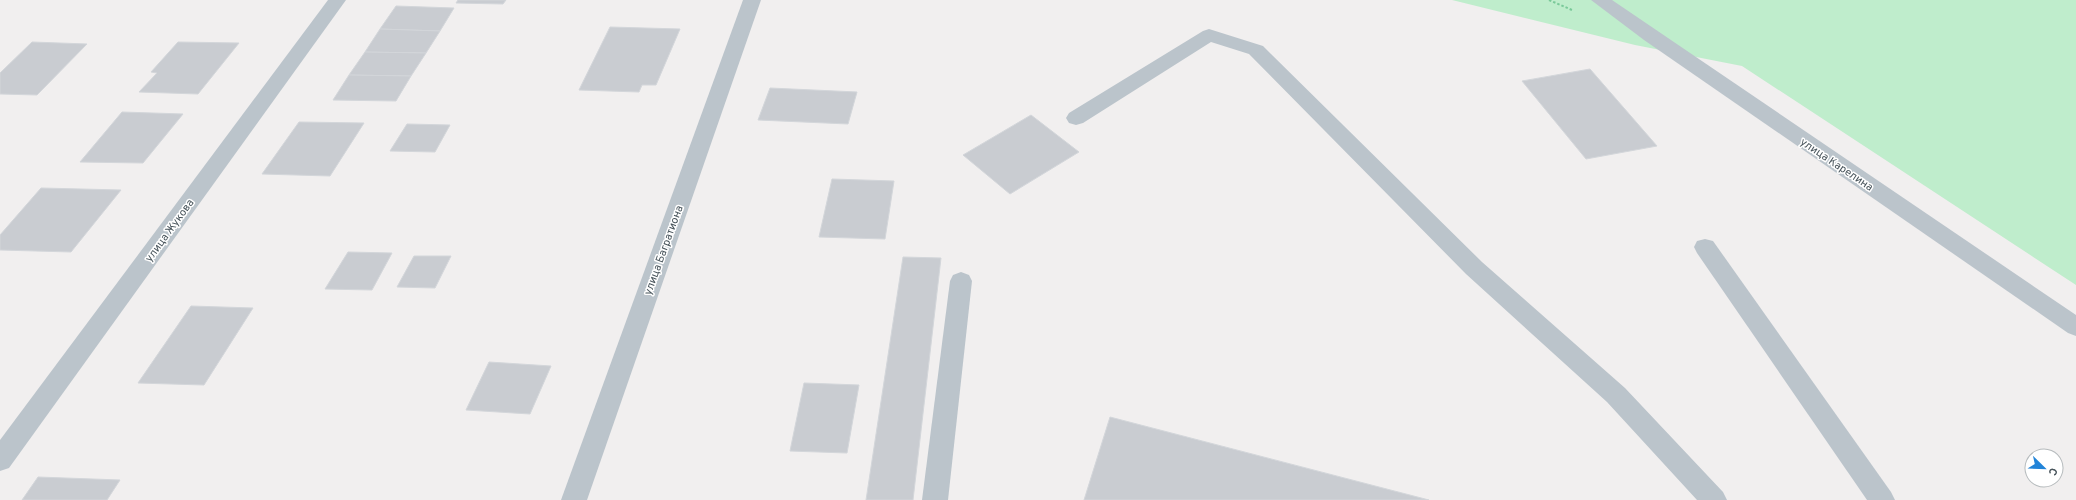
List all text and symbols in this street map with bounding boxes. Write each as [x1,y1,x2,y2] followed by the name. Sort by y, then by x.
[1797,135,1876,195] street label: улица Карелина
[142,196,197,265] street label: улица Жукова
[641,203,687,297] street label: улица Багратиона
[2024,448,2064,488] north arrow
[2044,466,2060,477] text: С

